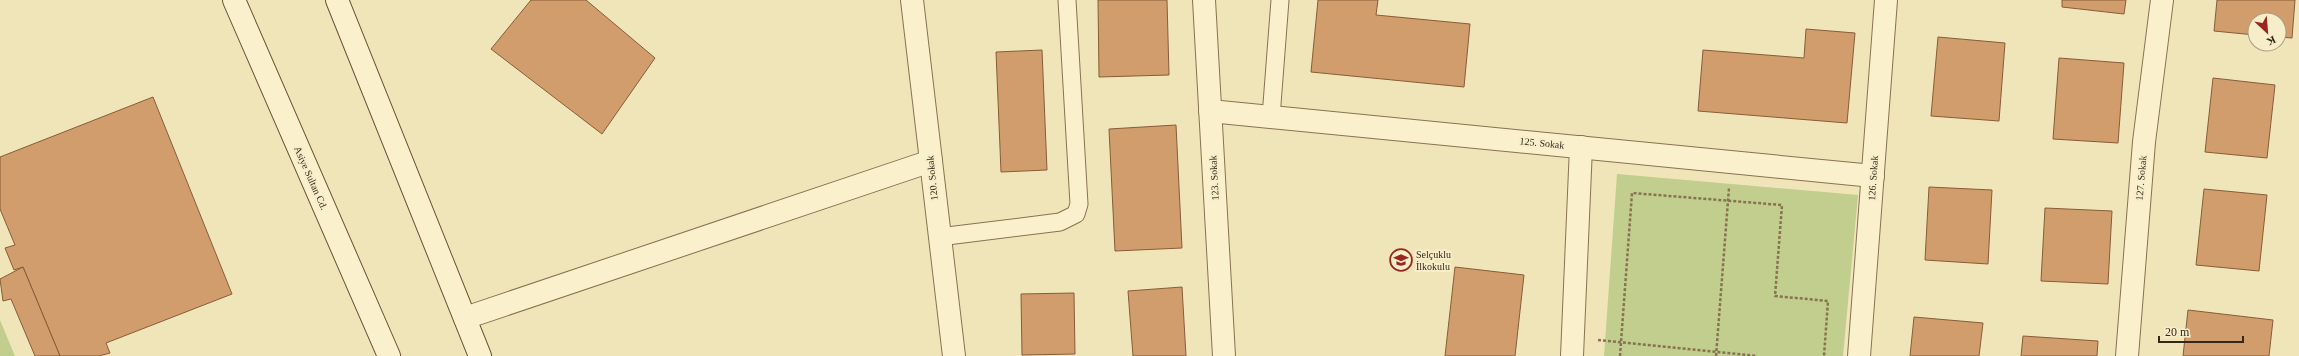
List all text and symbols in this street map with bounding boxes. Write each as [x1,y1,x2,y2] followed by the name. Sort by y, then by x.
[2247,12,2287,52] north arrow
[2265,34,2278,48] text: K
[1519,135,1565,151] street label: 125. Sokak
[292,145,330,211] street label: Asiye Sultan Cd.
[924,155,940,201] street label: 120. Sokak
[1207,155,1221,201] street label: 123. Sokak
[1866,155,1880,201] street label: 126. Sokak
[2134,155,2148,201] street label: 127. Sokak
[1388,247,1414,273] school or university icon: Selçuklu İlkokulu
[1416,249,1451,272] place label: Selçuklu İlkokulu
[2159,318,2243,344] scale bar
[2165,325,2190,339] text: 20 m

